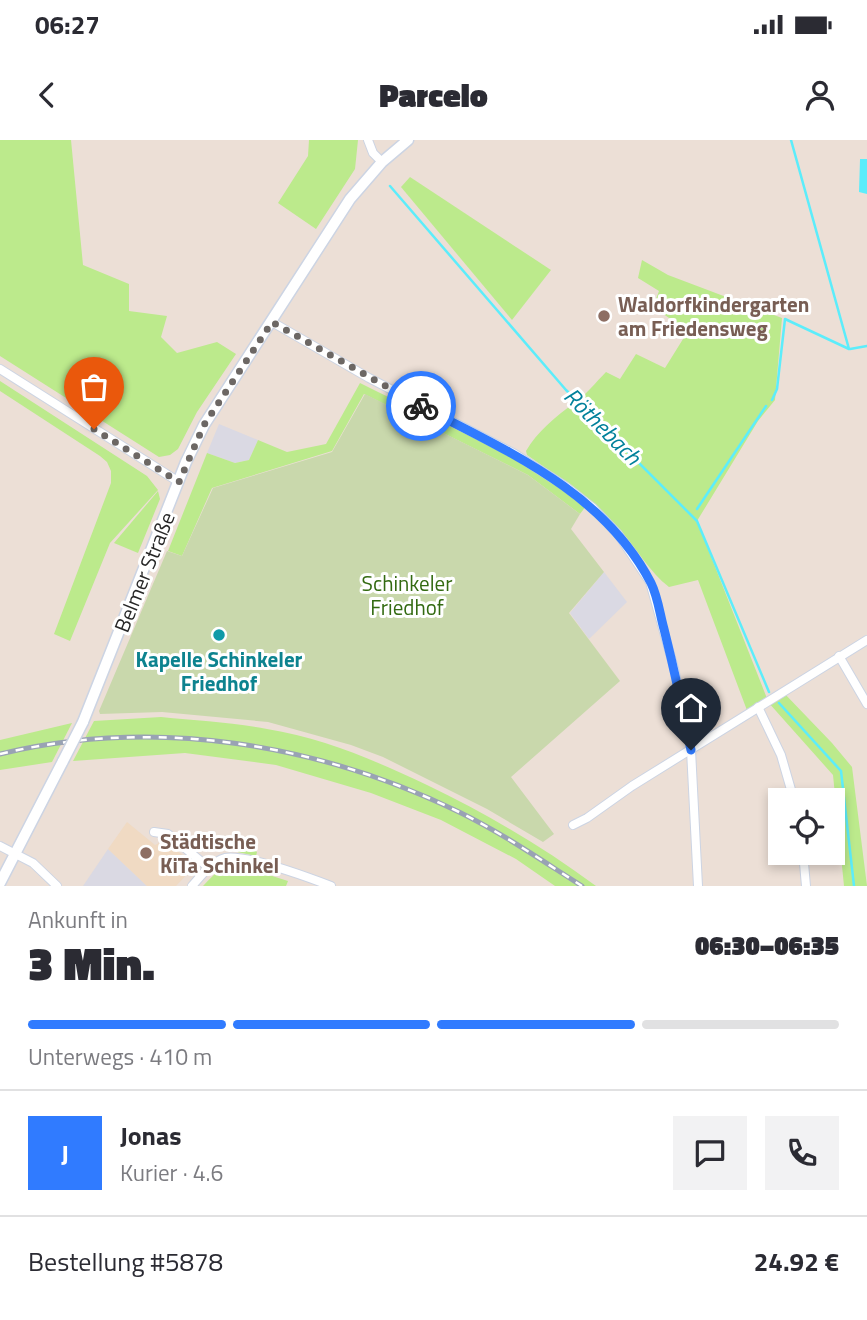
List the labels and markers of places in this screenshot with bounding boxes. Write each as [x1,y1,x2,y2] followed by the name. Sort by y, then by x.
[618,288,809,344] place label: Waldorfkindergarten am Friedensweg
[596,308,612,324] marker: Waldorfkindergarten am Friedensweg
[64,357,124,429] pin
[211,627,227,643] marker: Kapelle Schinkeler Friedhof
[136,643,303,699] place label: Kapelle Schinkeler Friedhof
[661,678,721,750] pin
[160,825,279,881] place label: Städtische KiTa Schinkel
[138,845,154,861] marker: Städtische KiTa Schinkel

